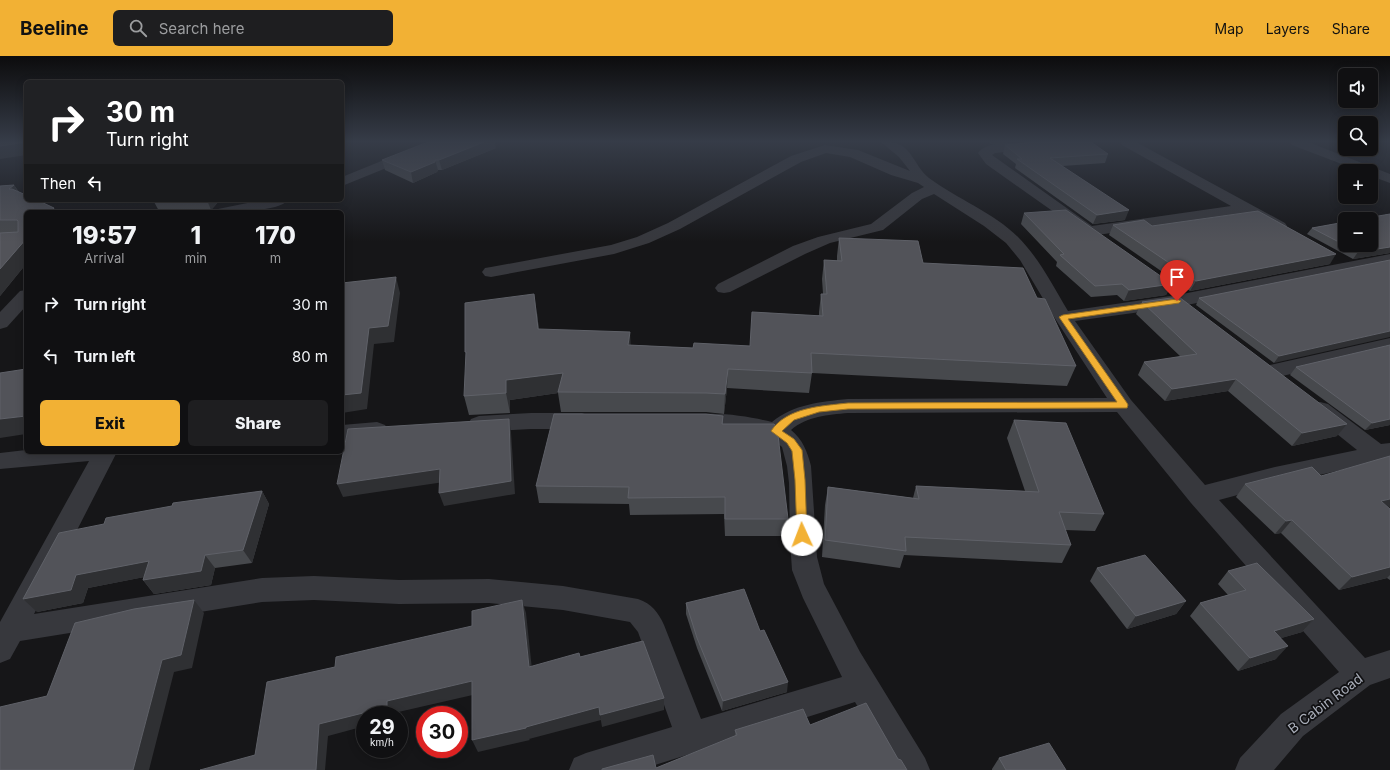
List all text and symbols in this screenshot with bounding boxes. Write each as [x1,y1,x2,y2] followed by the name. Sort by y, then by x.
[113,10,393,46] search box
[20,17,89,40] text: Beeline
[127,17,149,39] icon: search
[159,19,244,38] text: Search here
[1215,20,1244,37] text: Map
[1266,20,1310,37] text: Layers
[1332,20,1370,37] text: Share
[1338,68,1378,252] map controls
[1338,68,1378,108] button: sound
[106,95,175,129] text: 30 m
[40,96,92,148] icon: right
[1338,116,1378,156] button: search
[106,129,189,150] text: Turn right
[1338,164,1378,204] button: +
[84,172,106,194] icon: left
[40,174,76,193] text: Then
[1338,212,1378,252] button: −
[72,221,137,250] text: 19:57
[191,221,201,250] text: 1
[255,221,296,250] text: 170
[84,250,124,266] text: Arrival
[185,250,207,266] text: min
[270,250,281,266] text: m
[1160,260,1194,301] pin
[1166,266,1188,288] icon: arrive
[40,293,62,315] icon: right
[74,295,146,314] text: Turn right
[292,295,328,314] text: 30 m
[40,345,62,367] icon: left
[74,347,135,366] text: Turn left
[292,347,328,366] text: 80 m
[40,400,180,446] button: Exit
[188,400,328,446] button: Share
[781,514,823,556] position arrow
[1284,669,1366,737] street label: B Cabin Road
[416,706,468,758] speed limit sign: 30
[369,715,395,739] text: 29
[370,736,394,748] text: km/h

